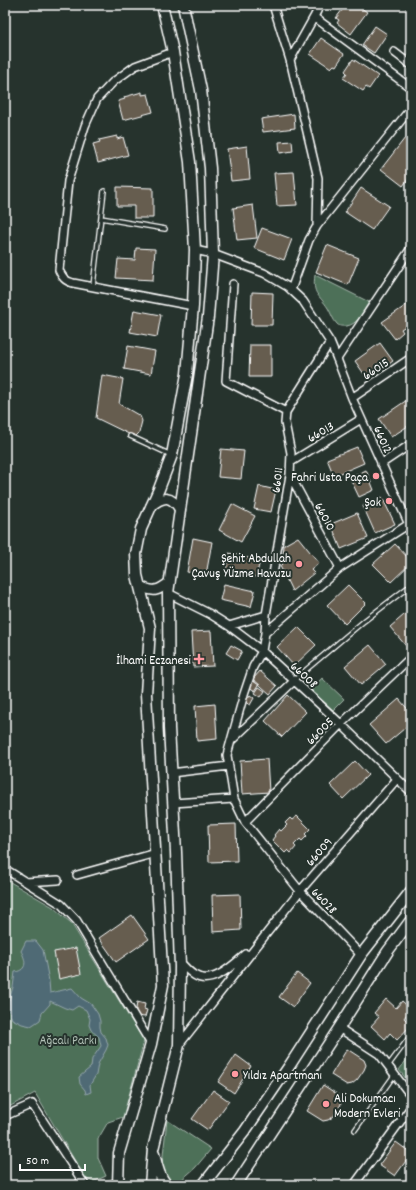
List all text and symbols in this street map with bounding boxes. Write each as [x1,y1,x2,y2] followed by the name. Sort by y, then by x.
[359,354,394,386] street label: 66015
[304,418,338,449] street label: 66013
[367,423,396,457] street label: 66012
[267,466,289,494] street label: 66011
[291,469,369,488] place label: Fahri Usta Paça
[371,471,381,481] marker: Fahri Usta Paça
[365,494,381,513] place label: Şok
[384,496,394,506] marker: Şok
[308,500,339,535] street label: 66010
[192,550,291,584] place label: Şehit Abdullah Çavuş YÜzme Havuzu
[294,559,304,569] marker: Şehit Abdullah Çavuş YÜzme Havuzu
[116,652,192,671] place label: İlhami Eczanesi
[194,654,204,664] marker: İlhami Eczanesi
[285,658,322,694] street label: 66008
[302,713,339,750] street label: 66005
[302,834,338,871] street label: 66009
[306,884,341,919] street label: 66028
[39,1032,97,1051] park label: Ağcalı Parkı
[243,1067,322,1086] place label: Yıldız Apartmanı
[230,1069,240,1079] marker: Yıldız Apartmanı
[334,1090,401,1124] place label: Ali Dokumacı Modern Evleri
[321,1099,331,1109] marker: Ali Dokumacı Modern Evleri
[20,1146,85,1172] scale bar
[26,1153,49,1170] text: 50 m

